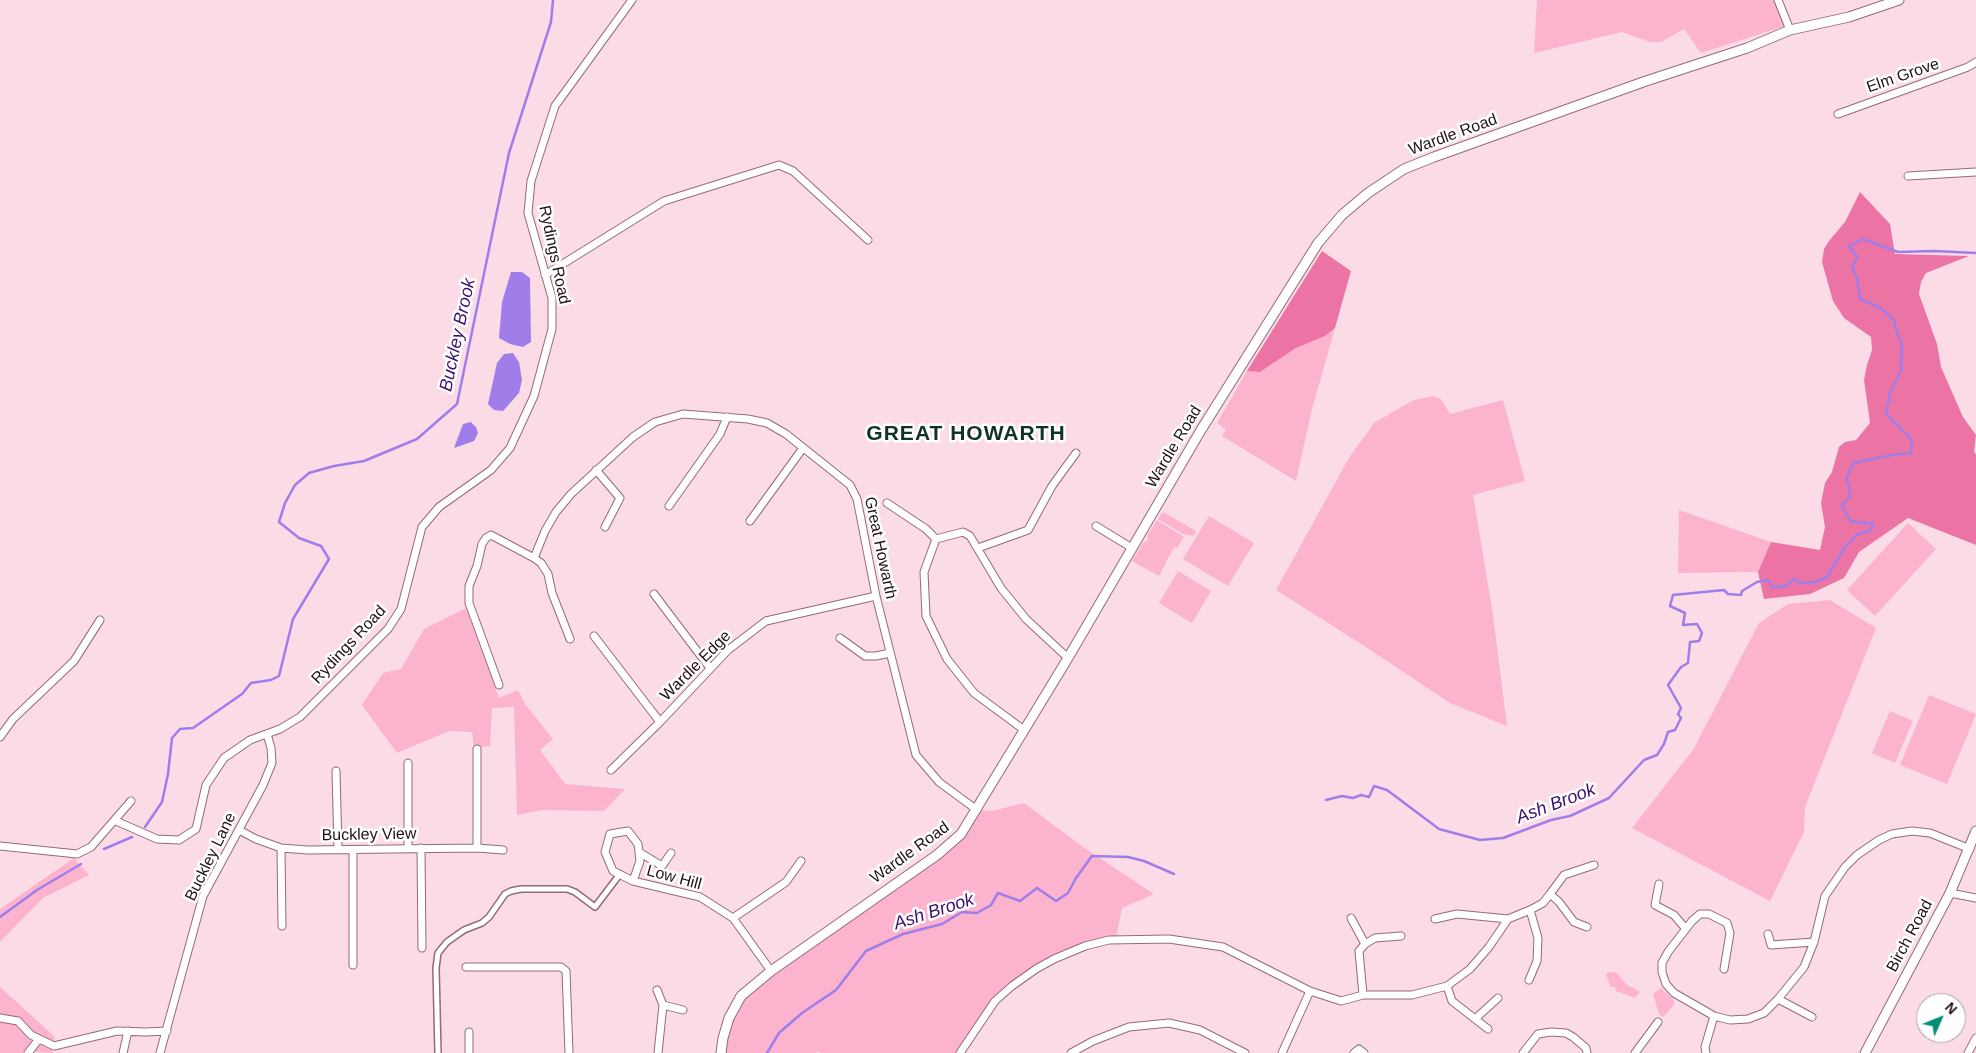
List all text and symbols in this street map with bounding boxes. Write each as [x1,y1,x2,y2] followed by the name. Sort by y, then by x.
[1864,55,1942,97] street label: Elm Grove
[1406,110,1500,160] street label: Wardle Road
[534,204,574,306] street label: Rydings Road
[435,276,481,394] water label: Buckley Brook
[1142,402,1206,492] street label: Wardle Road
[865,421,1067,447] district label: GREAT HOWARTH
[860,495,900,601] street label: Great Howarth
[308,602,390,688] street label: Rydings Road
[657,627,735,705] street label: Wardle Edge
[1513,779,1599,829] water label: Ash Brook
[181,810,241,904] street label: Buckley Lane
[867,818,953,888] street label: Wardle Road
[321,825,417,845] street label: Buckley View
[644,861,704,895] street label: Low Hill
[891,889,977,935] water label: Ash Brook
[1883,897,1937,975] street label: Birch Road
[1916,993,1966,1043] north arrow
[1942,999,1960,1017] text: N

